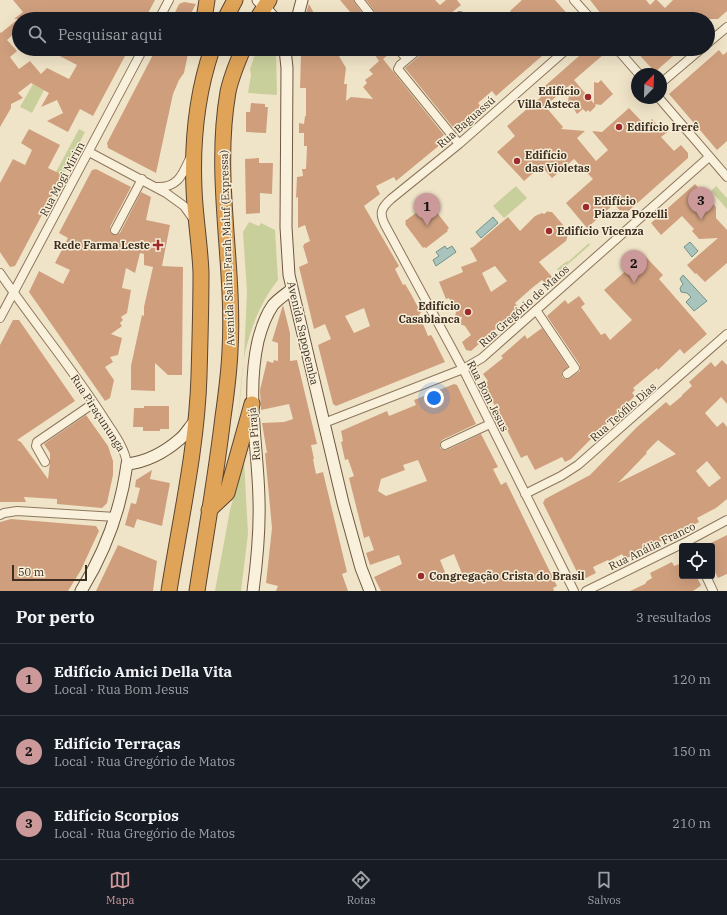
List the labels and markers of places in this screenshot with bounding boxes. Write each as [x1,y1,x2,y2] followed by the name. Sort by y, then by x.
[517,84,580,111] place label: Edifício Villa Asteca
[583,92,593,102] marker: Edifício Villa Asteca
[627,120,699,134] place label: Edifício Irerê
[614,122,624,132] marker: Edifício Irerê
[525,148,590,175] place label: Edifício das Violetas
[512,156,522,166] marker: Edifício das Violetas
[688,187,714,220] pin: 3
[414,193,440,226] pin: 1
[594,194,668,221] place label: Edifício Piazza Pozelli
[581,202,591,212] marker: Edifício Piazza Pozelli
[557,224,644,238] place label: Edifício Vicenza
[544,226,554,236] marker: Edifício Vicenza
[53,238,150,252] place label: Rede Farma Leste
[153,240,163,250] marker: Rede Farma Leste
[621,250,647,283] pin: 2
[398,299,460,326] place label: Edifício Casablanca
[463,307,473,317] marker: Edifício Casablanca
[429,569,585,583] place label: Congregação Crista do Brasil
[416,571,426,581] marker: Congregação Crista do Brasil

